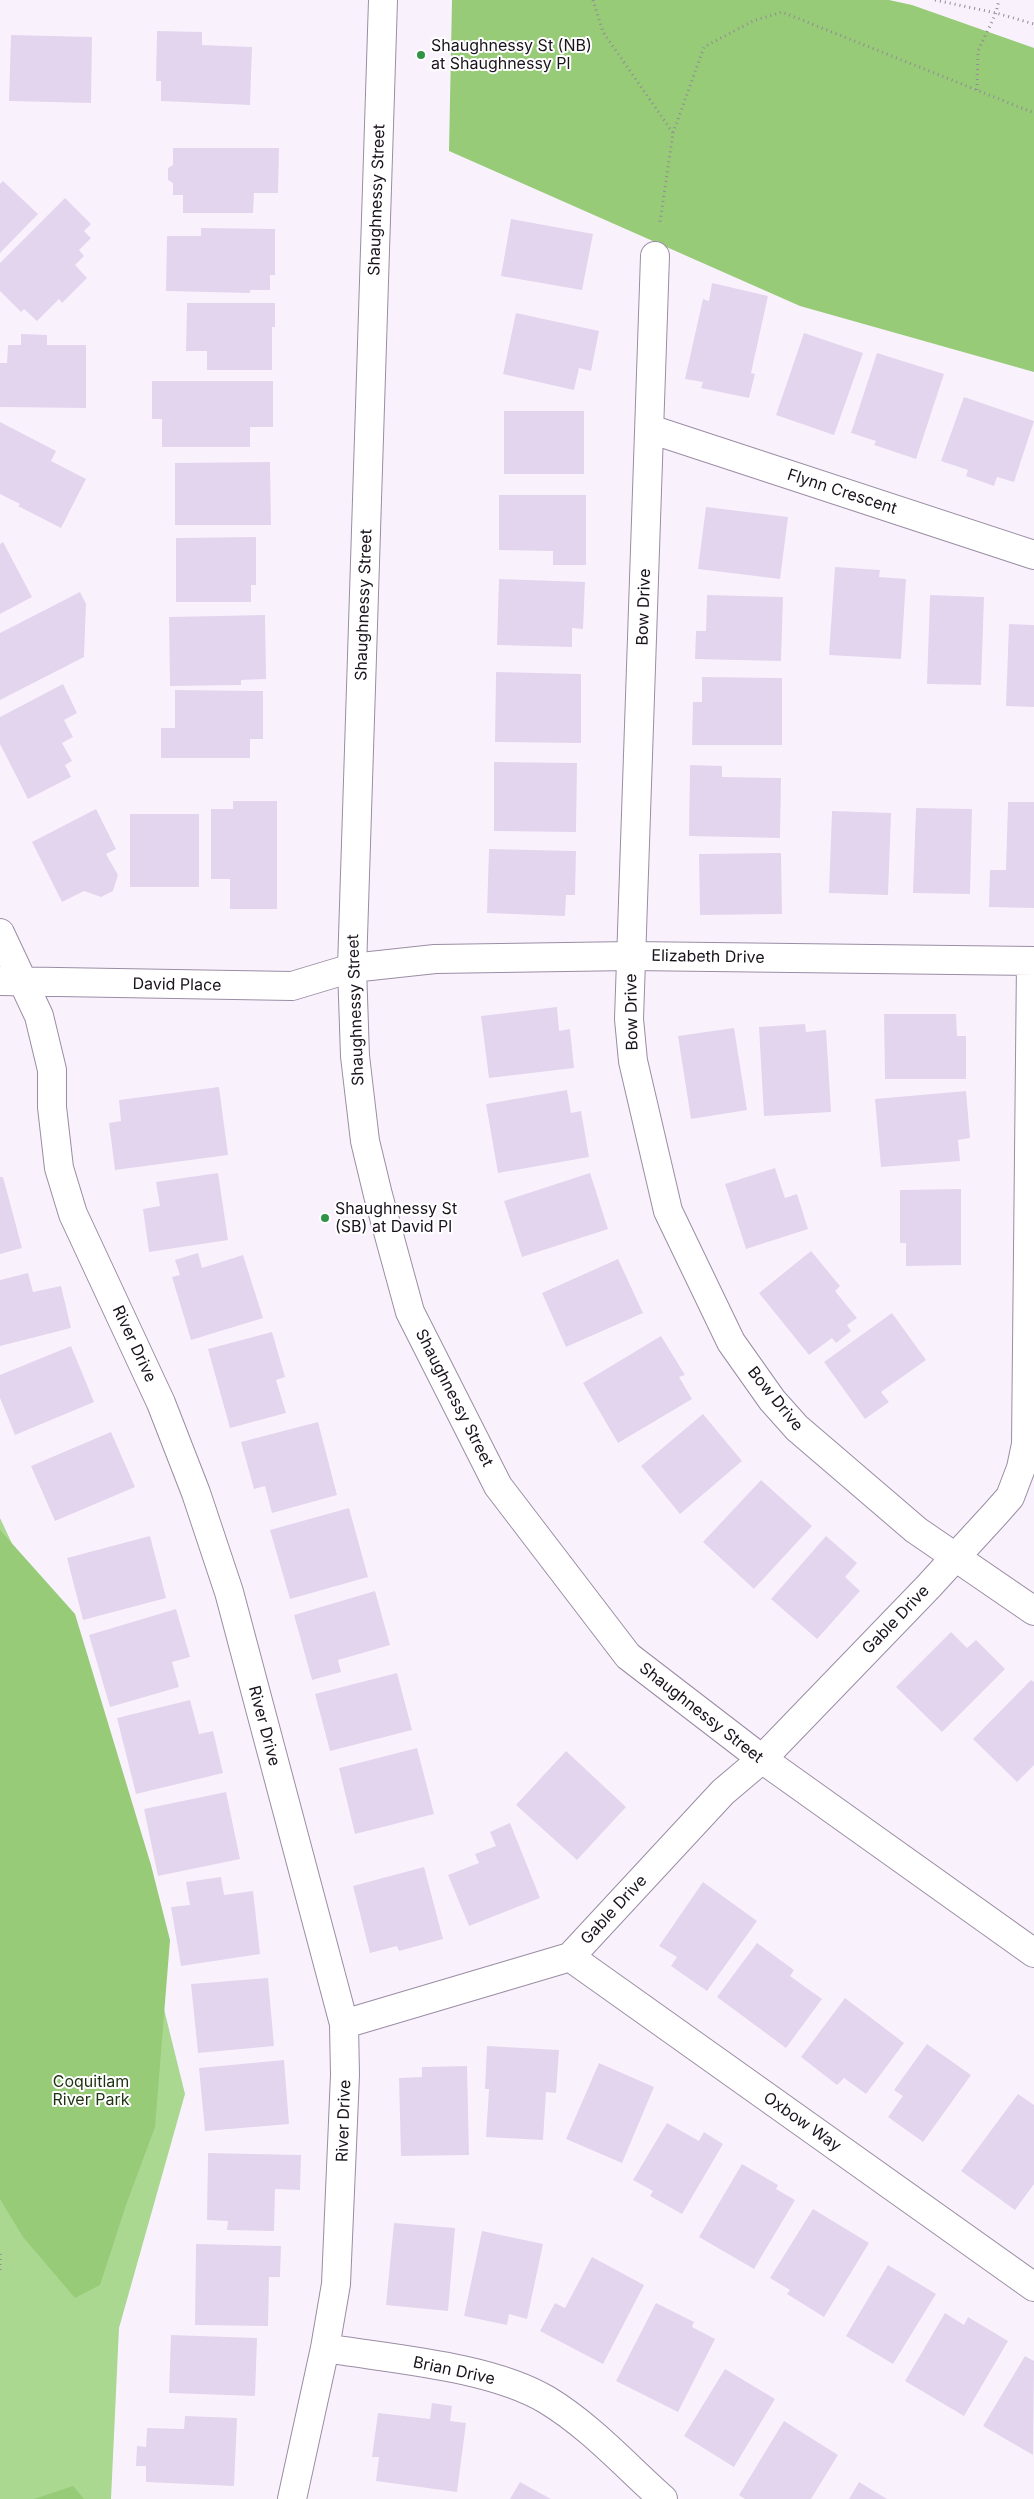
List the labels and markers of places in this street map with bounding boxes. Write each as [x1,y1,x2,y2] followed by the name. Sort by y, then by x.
[431,36,592,74] place label: Shaughnessy St (NB) at Shaughnessy Pl
[415,49,427,61] marker: Shaughnessy St (NB) at Shaughnessy Pl
[335,1199,457,1237] place label: Shaughnessy St (SB) at David Pl
[319,1212,331,1224] marker: Shaughnessy St (SB) at David Pl

